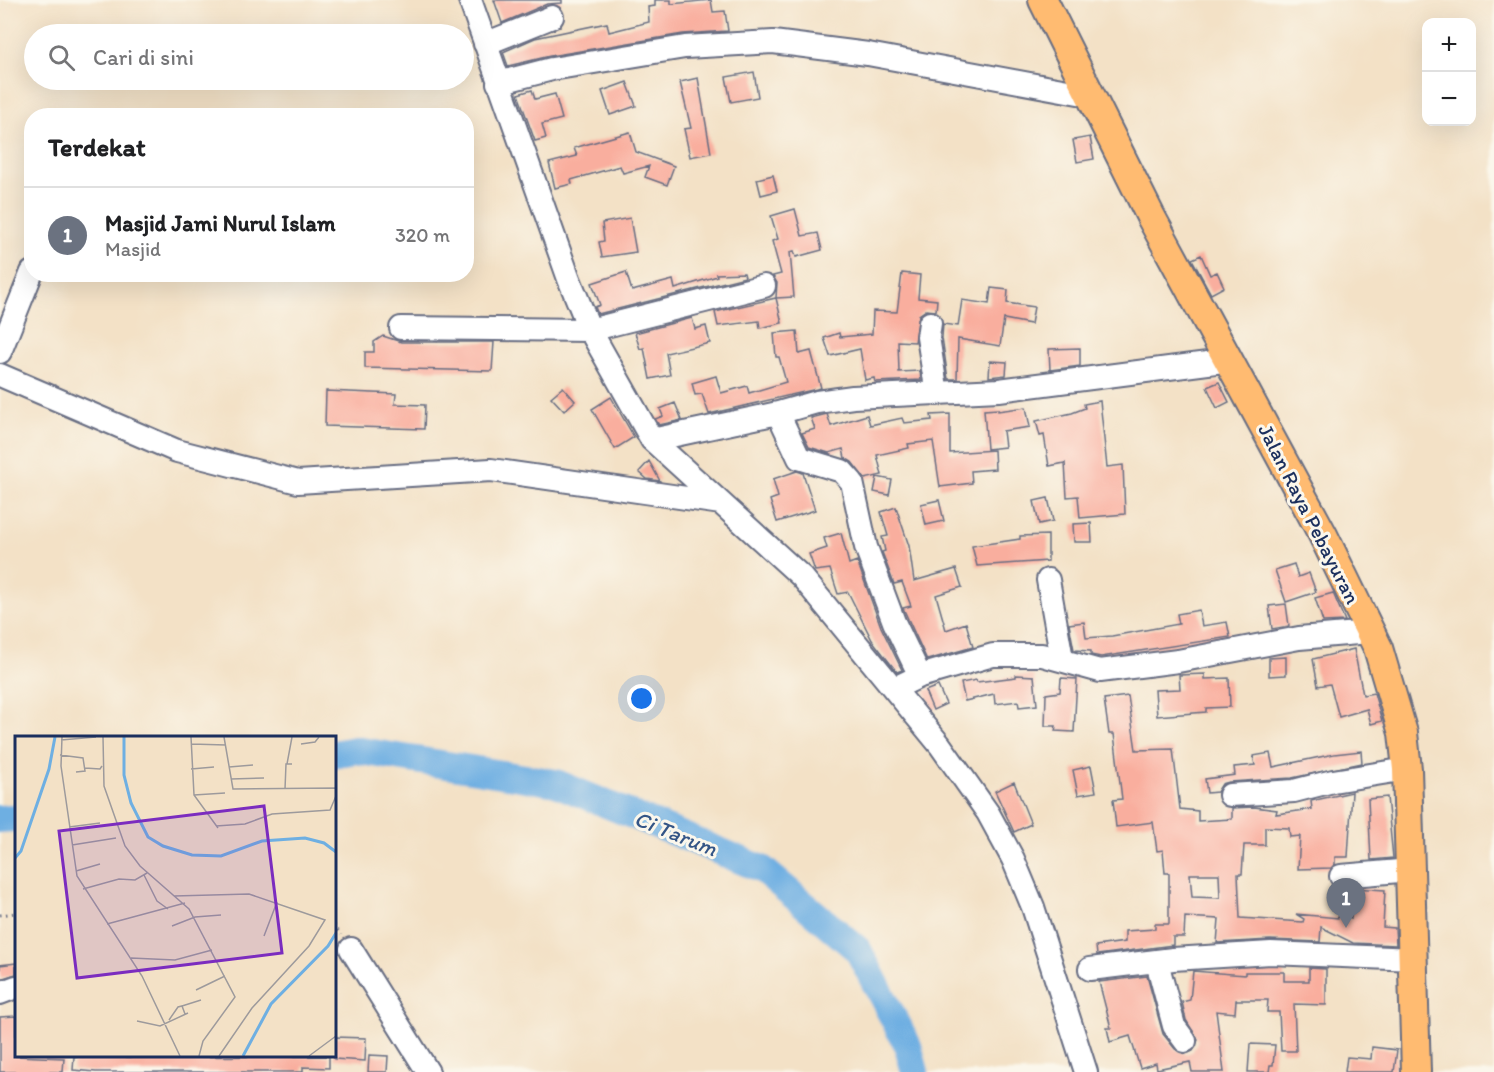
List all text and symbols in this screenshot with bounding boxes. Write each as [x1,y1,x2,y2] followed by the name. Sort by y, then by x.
[1422,18,1476,126] map controls
[1422,18,1476,72] button: +
[24,24,474,90] search box
[45,41,78,74] icon: search
[93,44,194,71] text: Cari di sini
[1422,72,1476,126] button: −
[48,131,146,163] text: Terdekat
[105,210,336,237] text: Masjid Jami Nurul Islam
[63,223,72,247] text: 1
[395,223,450,247] text: 320 m
[105,237,161,261] text: Masjid
[1253,420,1366,608] street label: Jalan Raya Pebayuran
[627,684,656,713] your location
[15,736,336,1057] inset map
[631,805,721,862] water label: Ci Tarum
[1326,878,1366,928] pin: 1

